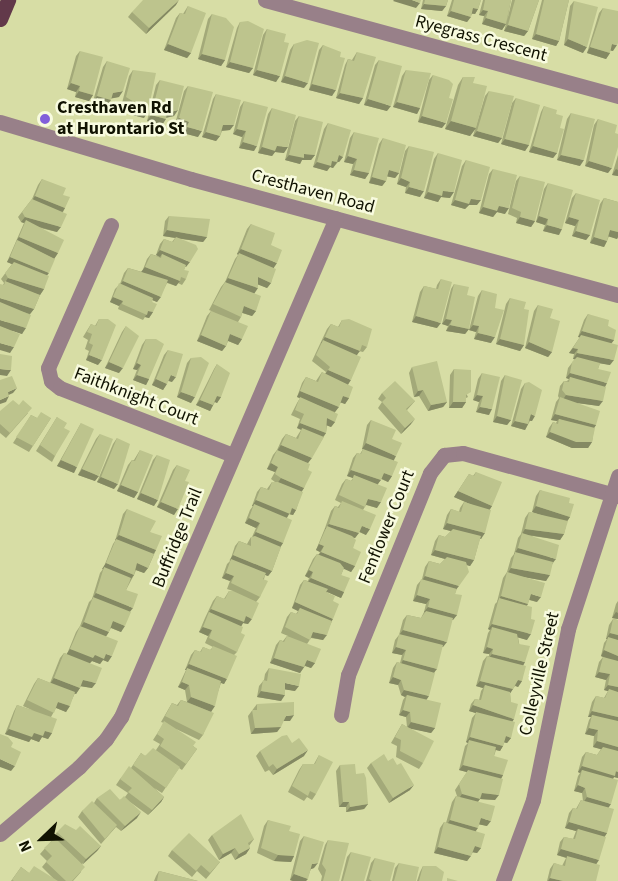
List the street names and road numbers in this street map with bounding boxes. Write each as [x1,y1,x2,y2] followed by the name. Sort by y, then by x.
[413,11,549,67] street label: Ryegrass Crescent
[249,165,377,219] street label: Cresthaven Road
[71,363,201,431] street label: Faithknight Court
[354,467,420,587] street label: Fenflower Court
[148,485,208,591] street label: Buffridge Trail
[515,610,565,738] street label: Colleyville Street

